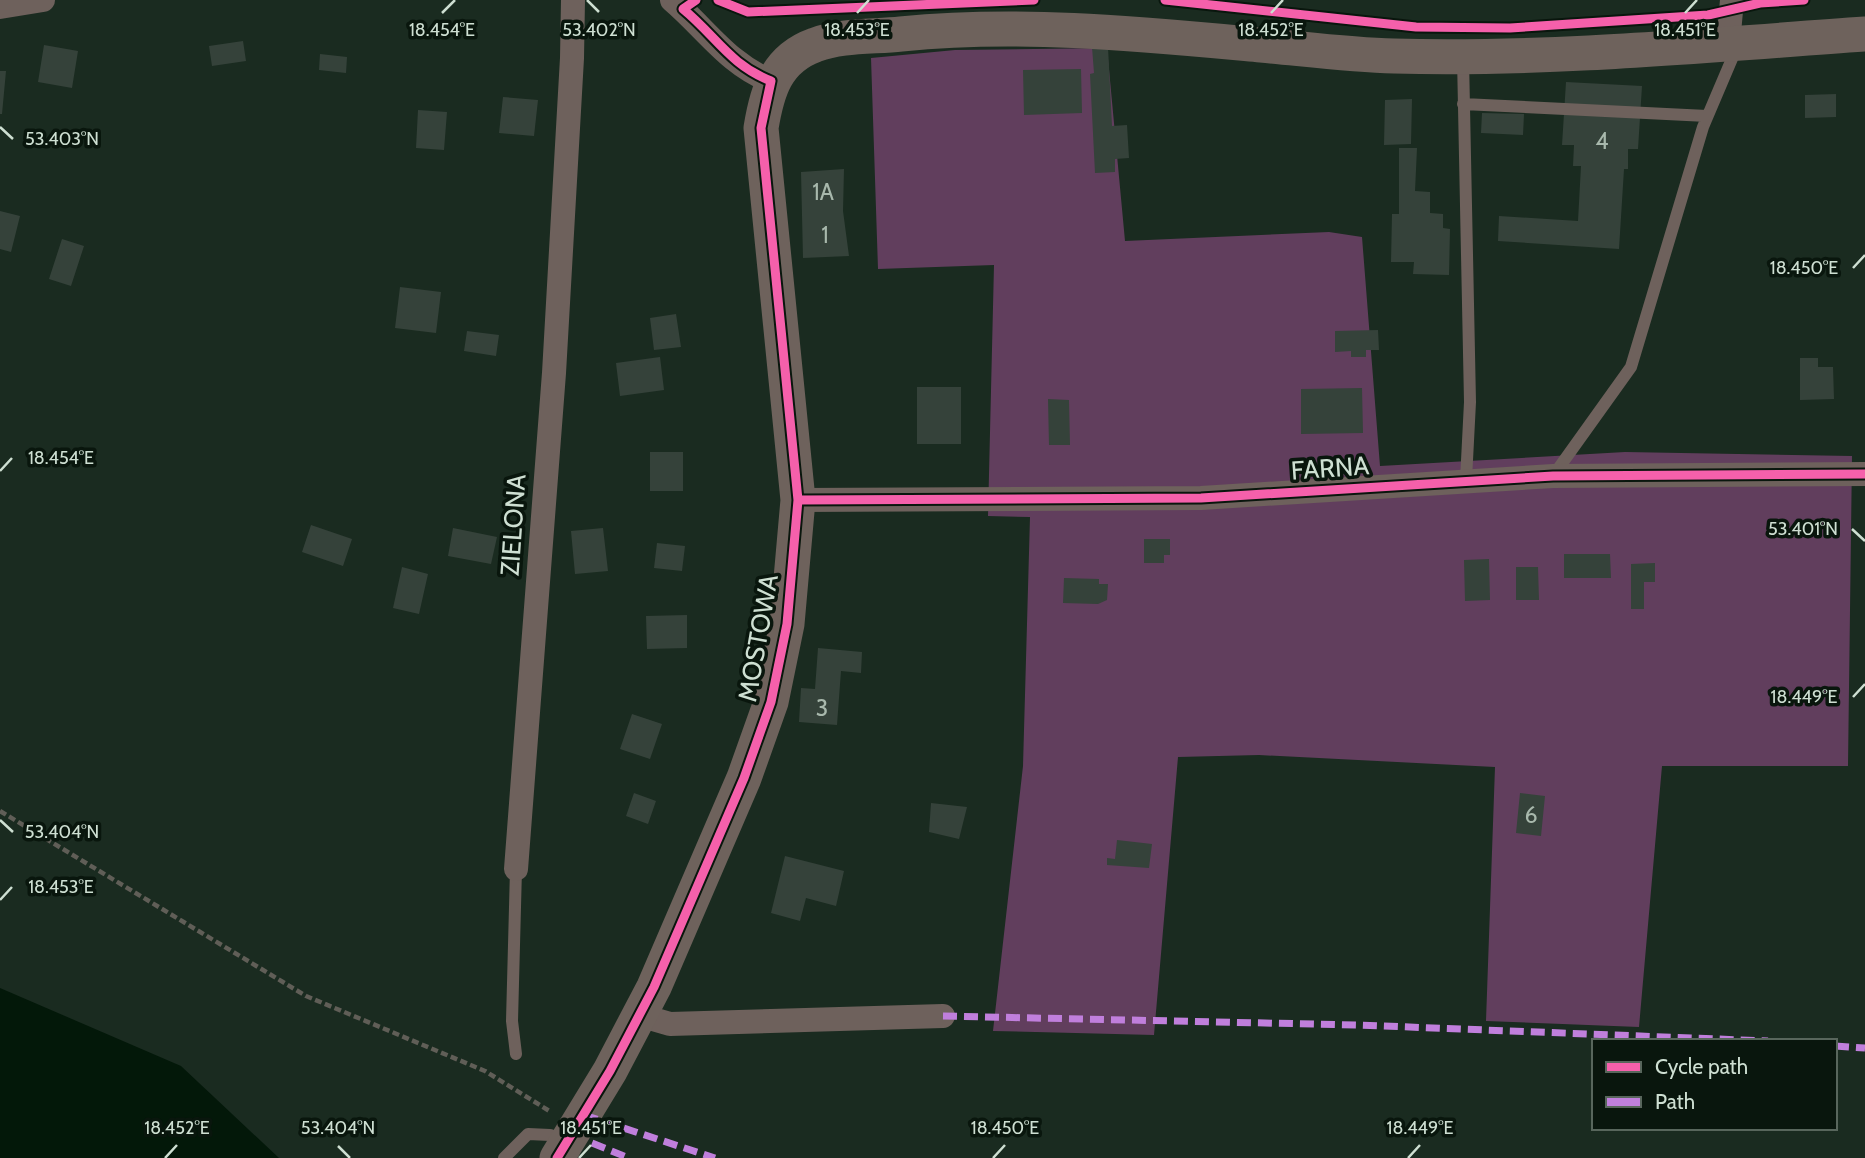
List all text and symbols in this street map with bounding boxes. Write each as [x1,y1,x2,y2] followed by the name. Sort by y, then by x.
[409,19,475,41] text: 18.454°E
[562,19,636,41] text: 53.402°N
[824,19,890,41] text: 18.453°E
[1238,19,1304,41] text: 18.452°E
[1654,19,1716,41] text: 18.451°E
[1595,127,1609,155] house number: 4
[25,128,99,150] text: 53.403°N
[812,178,834,206] house number: 1A
[821,221,829,249] house number: 1
[1770,257,1838,279] text: 18.450°E
[28,447,94,469] text: 18.454°E
[1290,449,1370,487] street label: FARNA
[493,473,533,577] street label: ZIELONA
[1768,518,1838,540] text: 53.401°N
[731,572,785,704] street label: MOSTOWA
[1771,686,1837,708] text: 18.449°E
[816,694,828,722] house number: 3
[1524,801,1538,829] house number: 6
[25,821,99,843] text: 53.404°N
[28,876,94,898] text: 18.453°E
[1592,1039,1837,1130] legend
[1655,1054,1748,1079] text: Cycle path
[1655,1089,1695,1114] text: Path
[144,1117,210,1139] text: 18.452°E
[301,1117,375,1139] text: 53.404°N
[560,1117,622,1139] text: 18.451°E
[971,1117,1039,1139] text: 18.450°E
[1387,1117,1453,1139] text: 18.449°E

